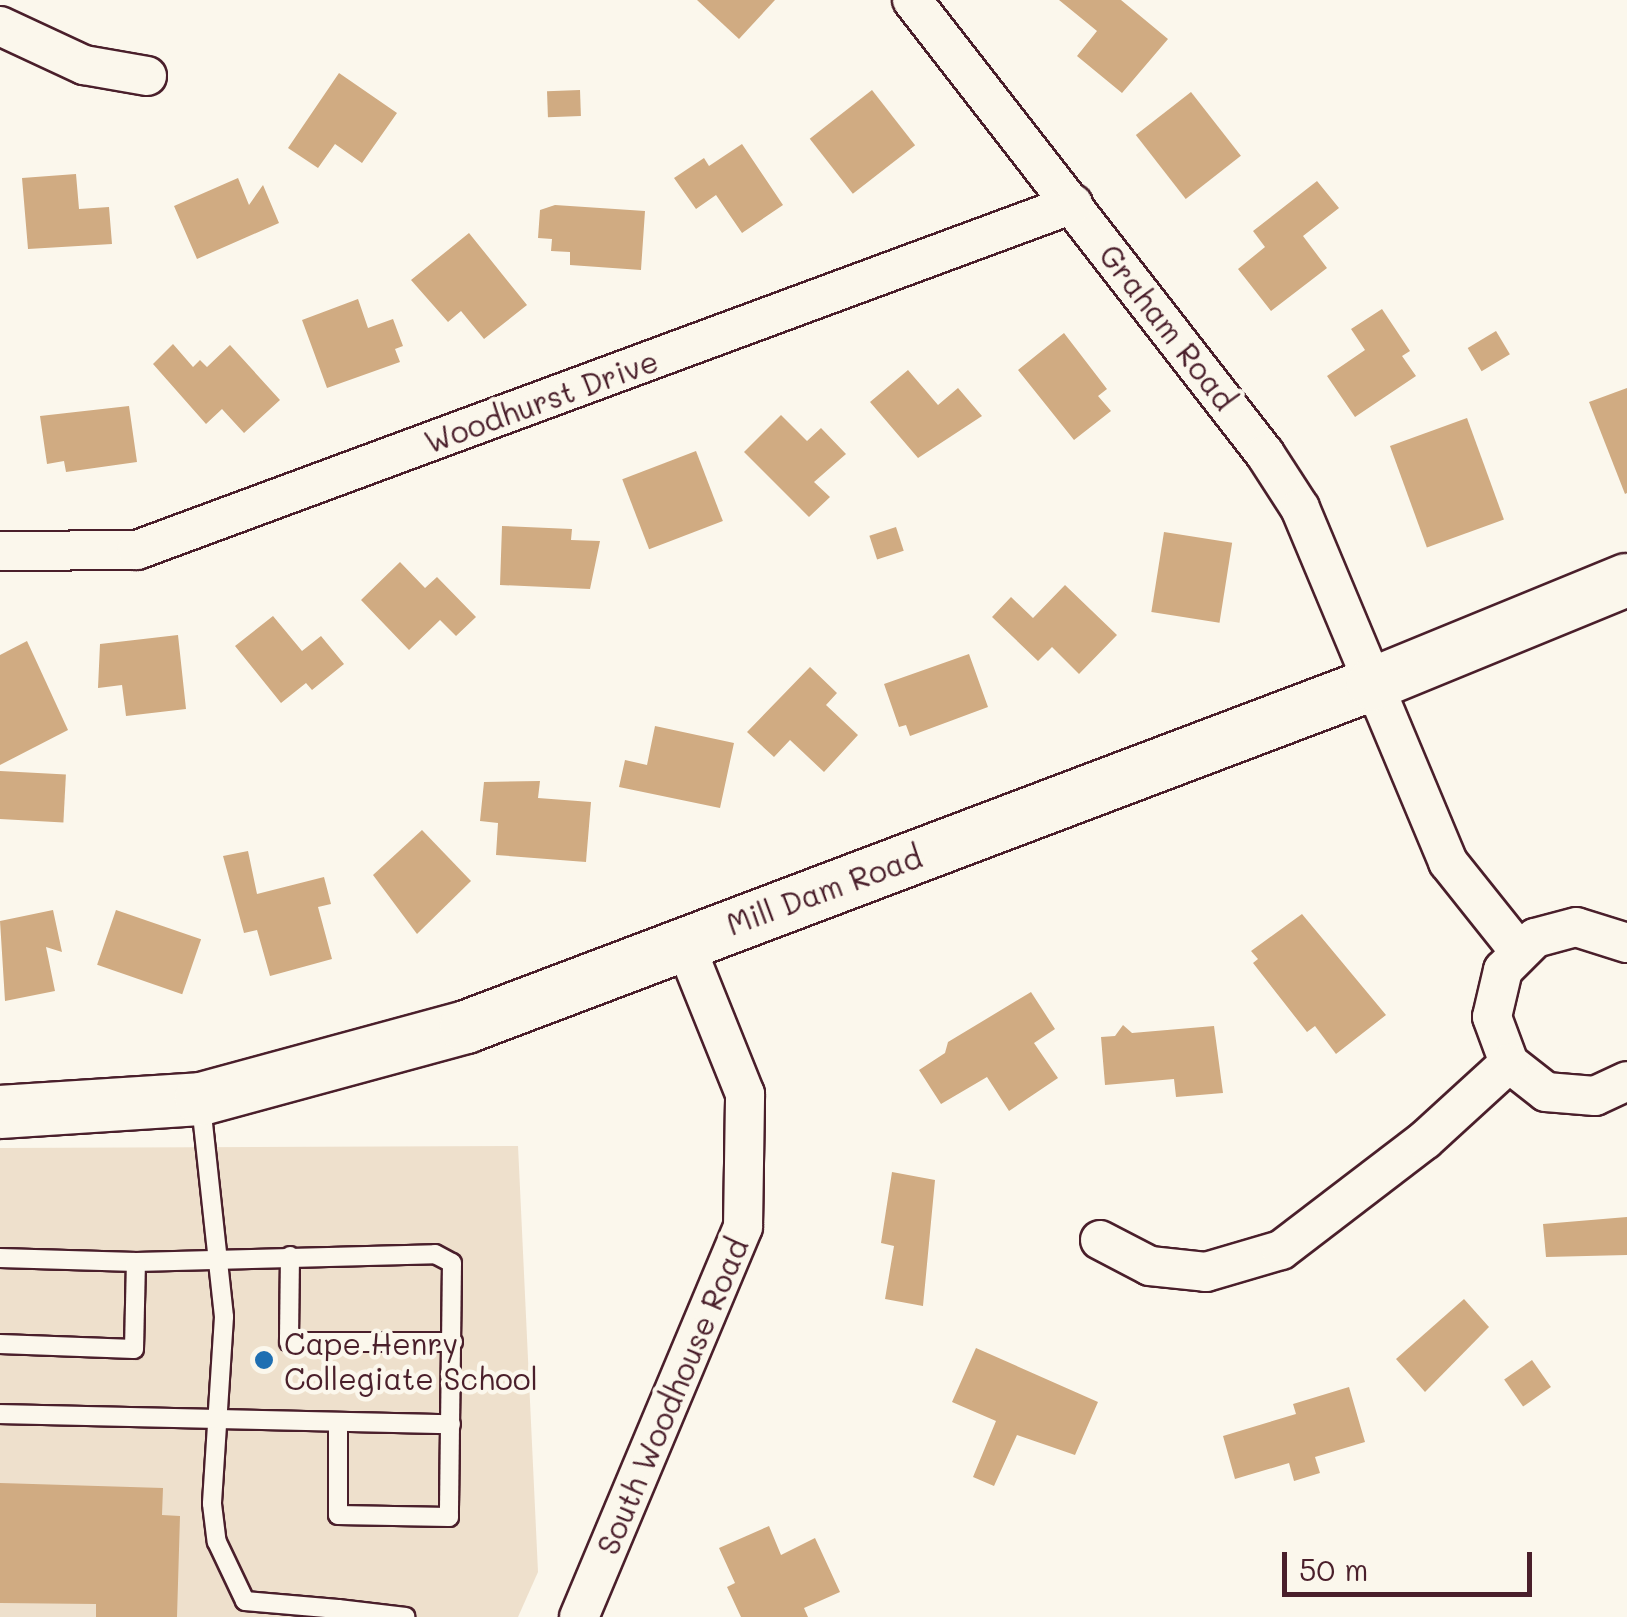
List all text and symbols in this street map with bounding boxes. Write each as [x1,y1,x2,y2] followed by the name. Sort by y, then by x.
[1092,237,1244,417] street label: Graham Road
[419,342,663,460] street label: Woodhurst Drive
[721,838,927,942] street label: Mill Dam Road
[589,1232,755,1560] street label: South Woodhouse Road
[284,1325,538,1396] place label: Cape Henry Collegiate School
[253,1349,275,1371] marker: Cape Henry Collegiate School
[1287,1532,1537,1594] scale bar
[1299,1549,1369,1589] text: 50 m

